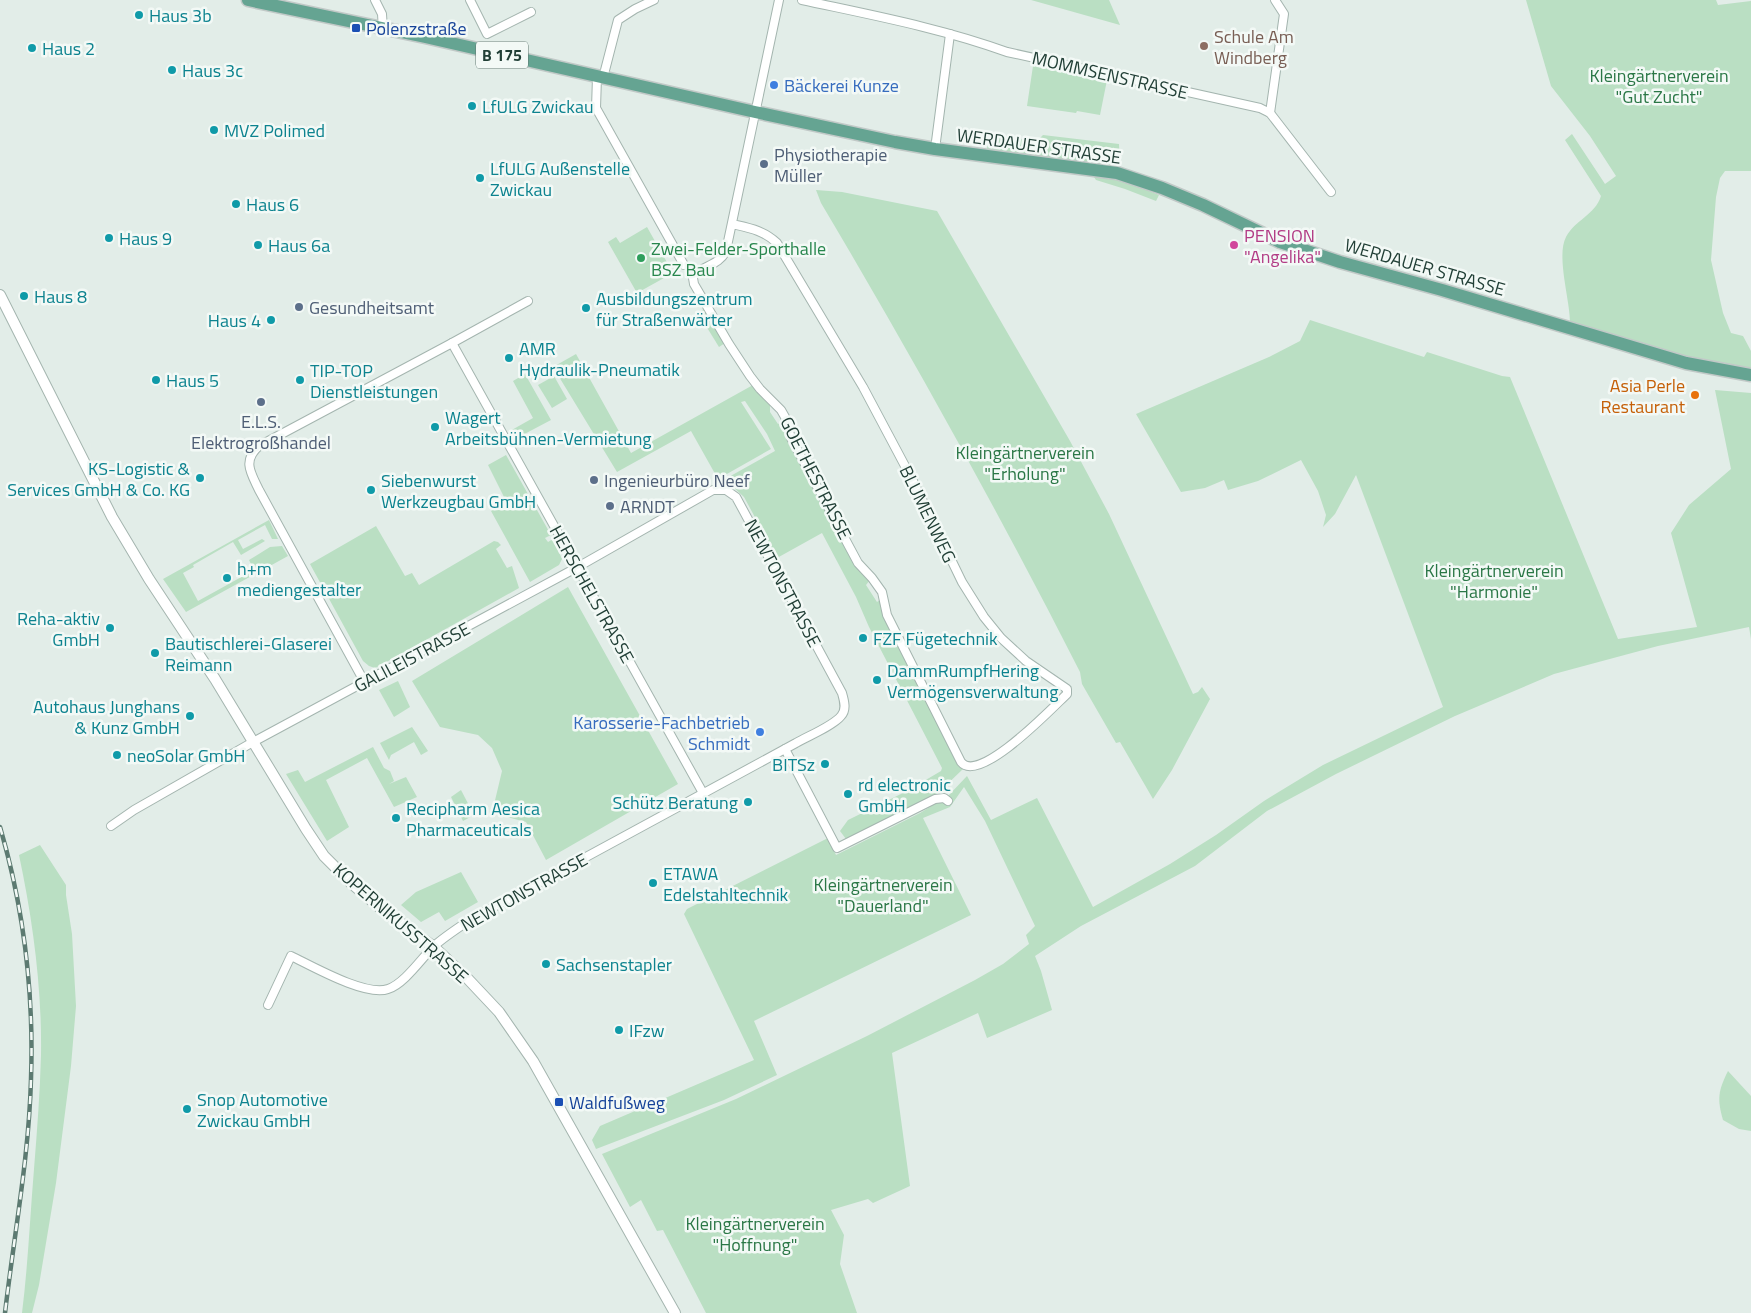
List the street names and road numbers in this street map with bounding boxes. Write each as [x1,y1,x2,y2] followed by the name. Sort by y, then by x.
[476,42,528,68] road number: B 175
[1029,44,1191,106] street label: MOMMSENSTRASSE
[955,121,1123,171] street label: WERDAUER STRASSE
[1342,231,1508,303] street label: WERDAUER STRASSE
[773,412,859,544] street label: GOETHESTRASSE
[893,461,963,567] street label: BLUMENWEG
[738,514,828,652] street label: NEWTONSTRASSE
[543,520,641,668] street label: HERSCHELSTRASSE
[349,615,475,699] street label: GALILEISTRASSE
[456,846,592,938] street label: NEWTONSTRASSE
[327,856,475,990] street label: KOPERNIKUSSTRASSE

